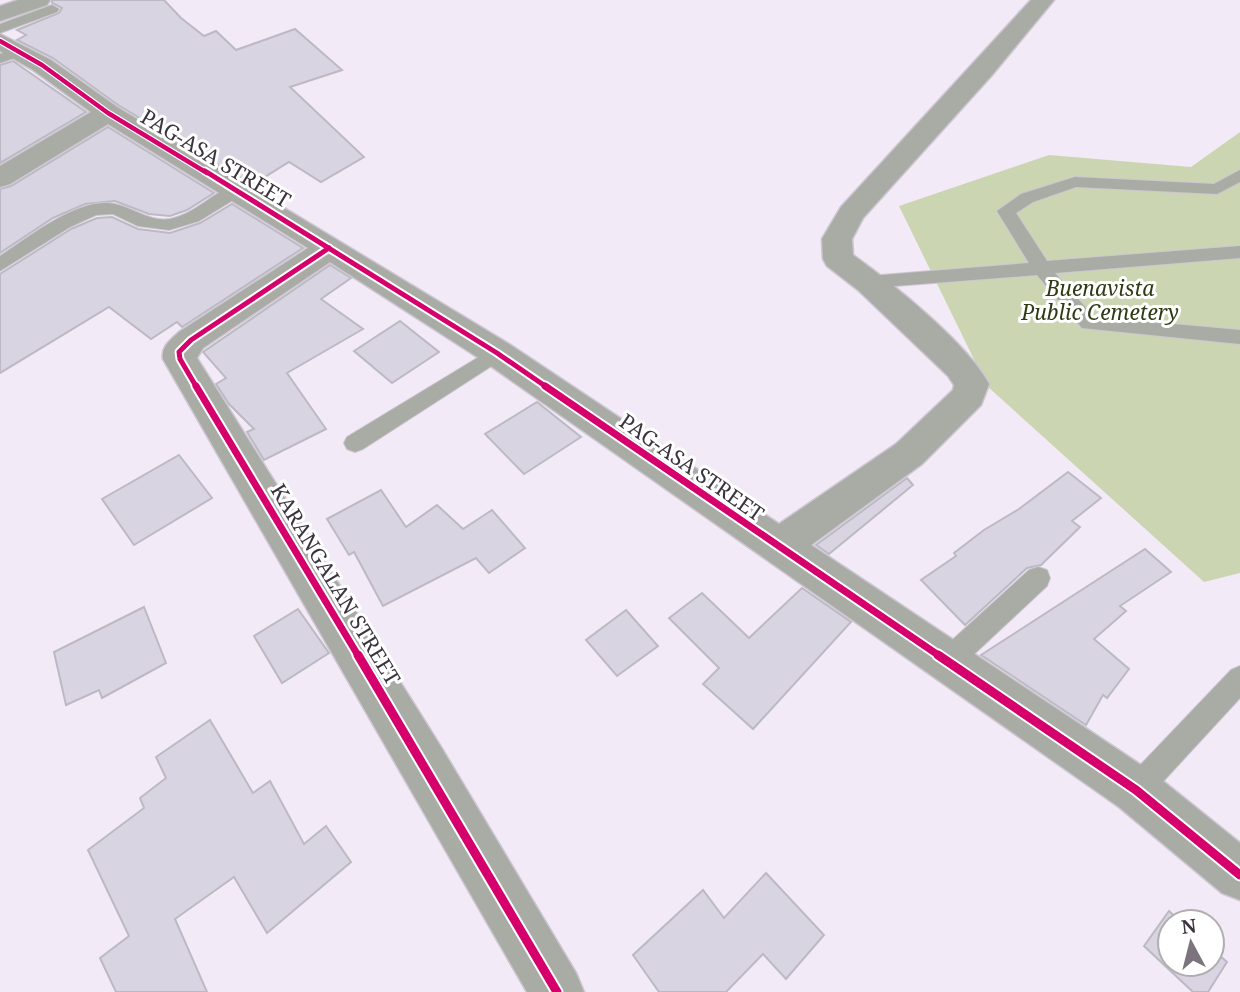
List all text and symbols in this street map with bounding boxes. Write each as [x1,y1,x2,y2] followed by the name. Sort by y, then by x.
[136,102,296,214] street label: PAG-ASA STREET
[1020,274,1179,326] park label: Buenavista Public Cemetery
[614,407,770,527] street label: PAG-ASA STREET
[265,478,407,690] street label: KARANGALAN STREET
[1156,908,1226,978] north arrow
[1180,912,1198,940] text: N

